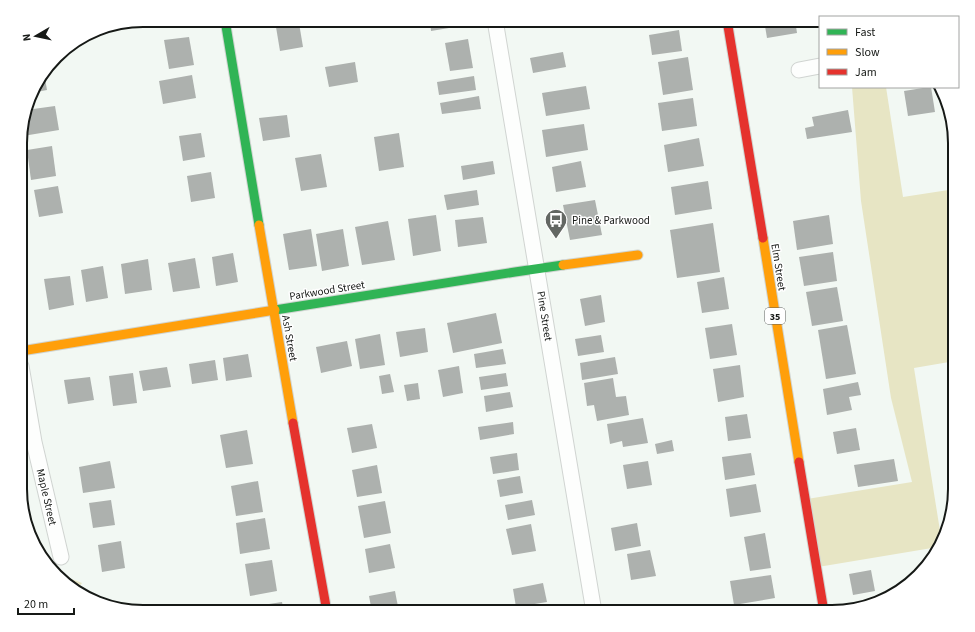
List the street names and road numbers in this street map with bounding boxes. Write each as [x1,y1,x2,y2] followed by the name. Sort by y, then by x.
[767,242,790,292] street label: Elm Street
[288,277,366,304] street label: Parkwood Street
[533,290,556,342] street label: Pine Street
[765,308,785,324] road number: 35
[278,314,301,363] street label: Ash Street
[33,467,60,527] street label: Maple Street

